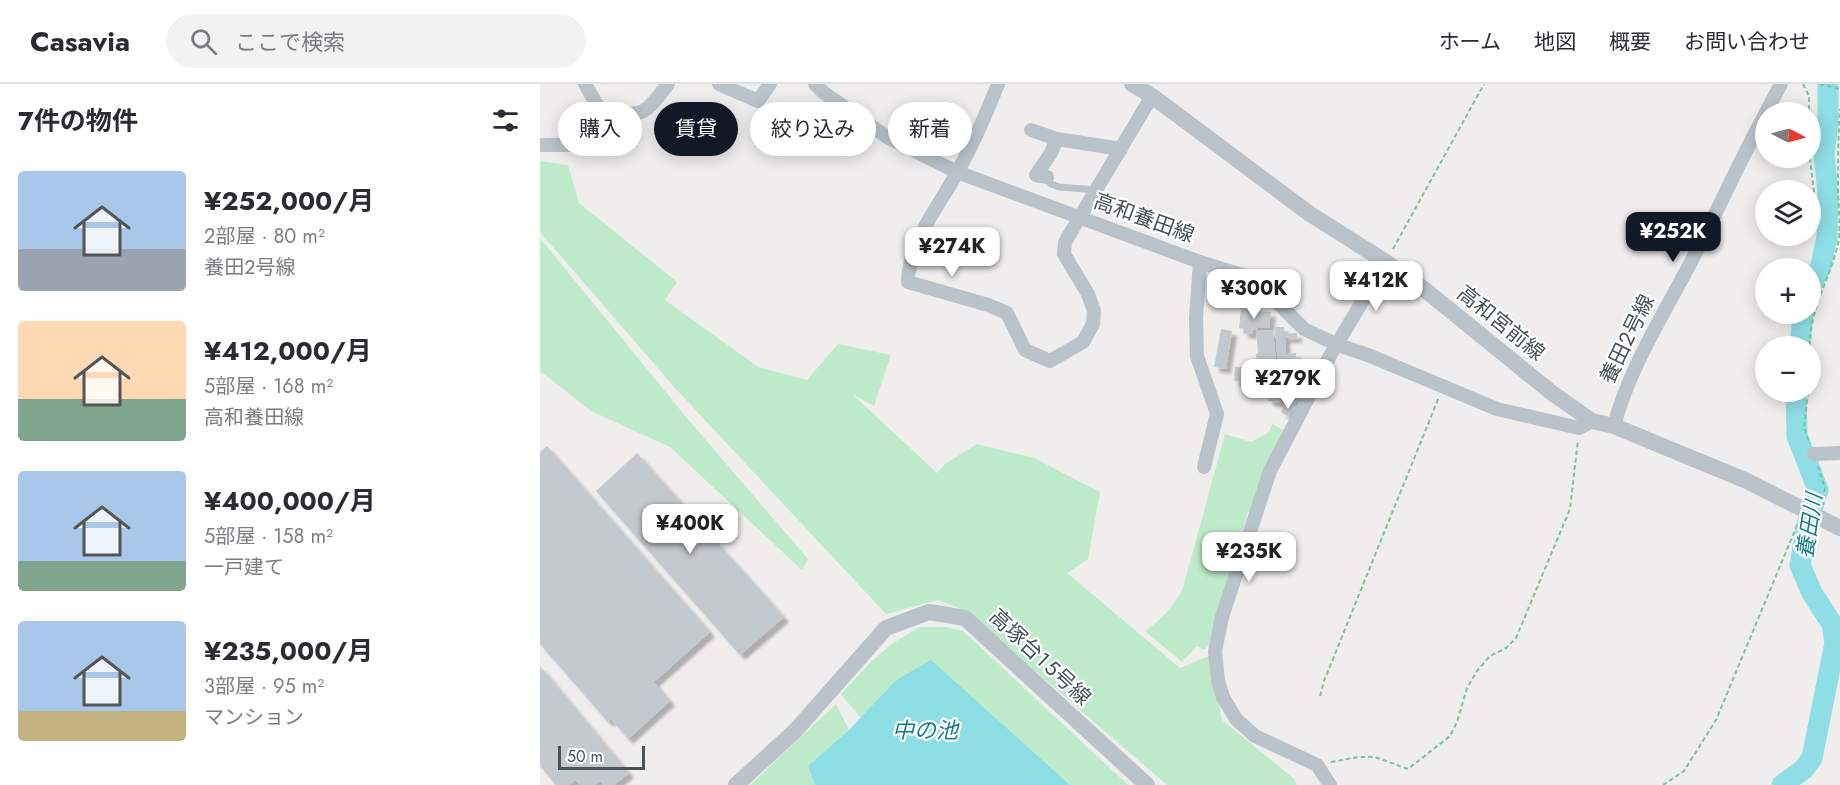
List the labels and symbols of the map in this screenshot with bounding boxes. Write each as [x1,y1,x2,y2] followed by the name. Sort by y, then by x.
[1755,102,1821,168] north arrow
[1090,186,1198,250] street label: 高和養田線
[1631,212,1715,263] pin: ¥252K
[910,227,994,278] pin: ¥274K
[1334,261,1418,312] pin: ¥412K
[1212,269,1296,320] pin: ¥300K
[1451,278,1551,368] street label: 高和宮前線
[1592,289,1662,389] street label: 養田２号線
[1246,359,1330,410] pin: ¥279K
[1788,489,1830,561] water label: 養田川
[648,504,732,555] pin: ¥400K
[1207,532,1291,583] pin: ¥235K
[982,602,1098,712] street label: 高塚台１５号線
[892,714,960,746] water label: 中の池
[558,743,645,770] scale bar

